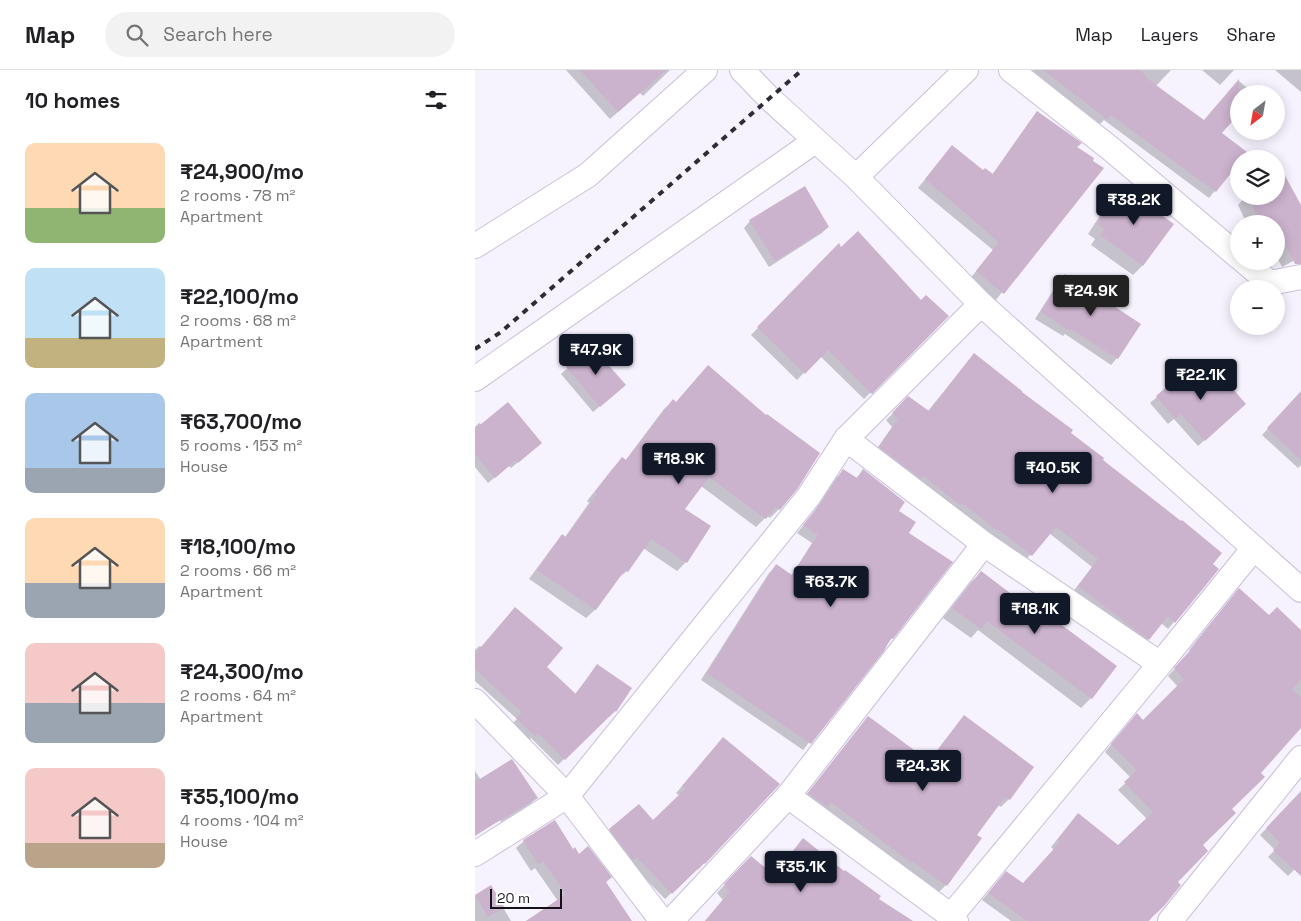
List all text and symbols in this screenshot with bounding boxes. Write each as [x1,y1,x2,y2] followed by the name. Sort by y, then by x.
[105,12,455,57] search box
[25,19,75,50] text: Map
[123,21,151,49] icon: search
[163,22,273,47] text: Search here
[1075,23,1113,46] text: Map
[1141,23,1198,46] text: Layers
[1226,23,1276,46] text: Share
[1230,85,1285,140] north arrow
[1230,85,1285,335] map controls
[422,86,450,114] icon: filters
[25,87,120,114] text: 10 homes
[1230,150,1285,205] button: layers
[180,158,304,185] text: ₹24,900/mo
[65,163,125,223] icon: home
[1093,184,1175,226] pin: ₹38.2K
[180,185,295,206] text: 2 rooms · 78 m²
[1107,189,1161,210] text: ₹38.2K
[180,206,263,227] text: Apartment
[1230,215,1285,270] button: +
[1050,274,1132,317] pin: ₹24.9K
[1064,280,1118,301] text: ₹24.9K
[1230,280,1285,335] button: −
[180,283,299,310] text: ₹22,100/mo
[65,288,125,348] icon: home
[180,310,296,331] text: 2 rooms · 68 m²
[180,331,263,352] text: Apartment
[555,334,637,376] pin: ₹47.9K
[570,339,622,360] text: ₹47.9K
[1160,358,1242,401] pin: ₹22.1K
[1176,364,1226,385] text: ₹22.1K
[180,408,302,435] text: ₹63,700/mo
[65,413,125,473] icon: home
[180,435,302,456] text: 5 rooms · 153 m²
[638,442,720,485] pin: ₹18.9K
[653,448,705,469] text: ₹18.9K
[1012,452,1094,494] pin: ₹40.5K
[180,456,228,477] text: House
[1026,457,1080,478] text: ₹40.5K
[180,533,296,560] text: ₹18,100/mo
[65,538,125,598] icon: home
[180,560,296,581] text: 2 rooms · 66 m²
[790,566,872,608] pin: ₹63.7K
[805,571,857,592] text: ₹63.7K
[180,581,263,602] text: Apartment
[994,592,1076,635] pin: ₹18.1K
[1011,598,1059,619] text: ₹18.1K
[180,658,304,685] text: ₹24,300/mo
[65,663,125,723] icon: home
[180,685,296,706] text: 2 rooms · 64 m²
[180,706,263,727] text: Apartment
[882,750,964,792] pin: ₹24.3K
[896,755,950,776] text: ₹24.3K
[180,783,299,810] text: ₹35,100/mo
[65,788,125,848] icon: home
[180,810,304,831] text: 4 rooms · 104 m²
[180,831,228,852] text: House
[760,850,842,893] pin: ₹35.1K
[776,856,826,877] text: ₹35.1K
[490,886,563,909] scale bar
[497,889,530,907] text: 20 m

